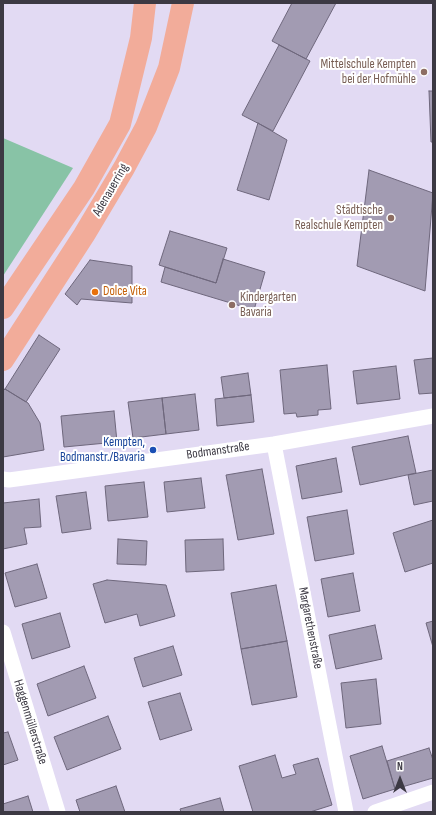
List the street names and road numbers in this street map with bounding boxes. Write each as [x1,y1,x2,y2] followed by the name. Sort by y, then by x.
[90,161,132,219] street label: Adenauerring
[186,439,250,463] street label: Bodmanstraße
[294,586,326,670] street label: Margarethenstraße
[10,678,50,766] street label: Haggenmüllerstraße

